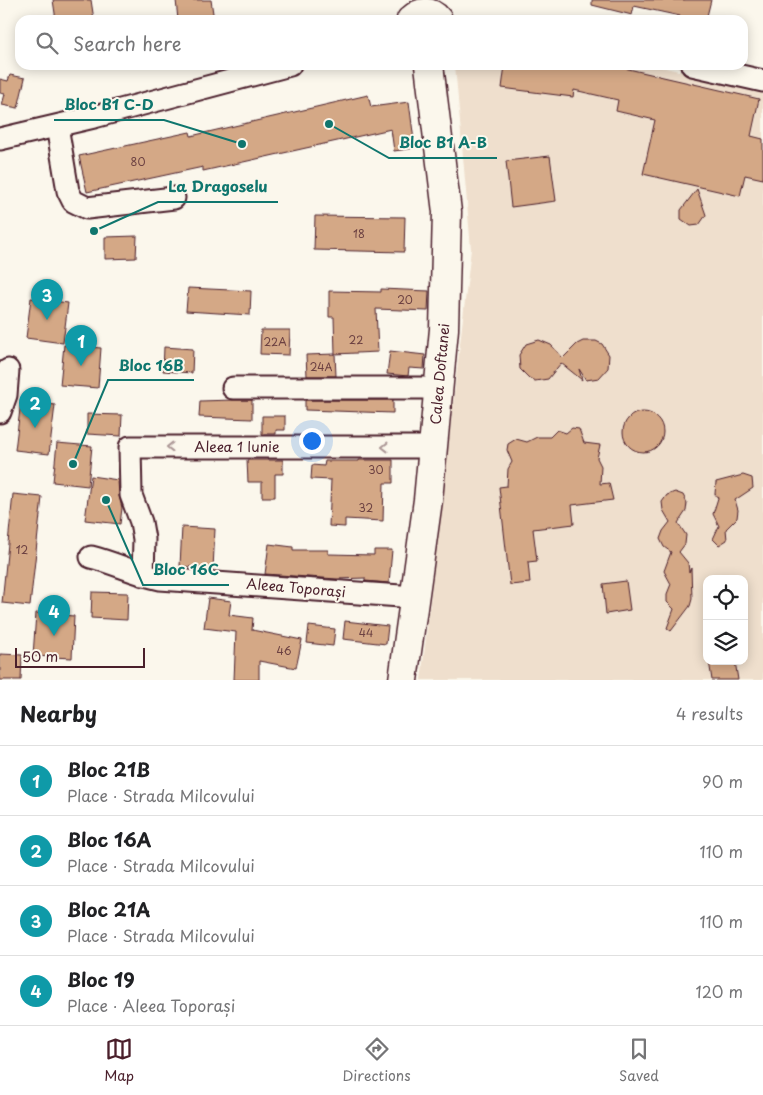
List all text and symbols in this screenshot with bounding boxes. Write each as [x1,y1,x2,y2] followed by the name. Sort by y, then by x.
[15,15,748,70] search box
[33,29,61,57] icon: search
[73,29,182,57] text: Search here
[54,90,164,120] callout: Bloc B1 C-D
[64,92,154,115] text: Bloc B1 C-D
[389,128,497,158] callout: Bloc B1 A-B
[399,130,487,153] text: Bloc B1 A-B
[131,153,145,170] house number: 80
[158,172,278,202] callout: La Dragoselu
[168,174,268,197] text: La Dragoselu
[353,225,365,242] house number: 18
[31,279,63,320] pin: 3
[397,291,413,308] house number: 20
[425,322,454,425] street label: Calea Doftanei
[65,325,97,366] pin: 1
[349,331,363,348] house number: 22
[263,333,287,350] house number: 22A
[108,350,194,380] callout: Bloc 16B
[119,353,183,376] text: Bloc 16B
[310,358,332,375] house number: 24A
[19,387,51,428] pin: 2
[299,428,325,454] your location
[194,436,280,457] street label: Aleea 1 Iunie
[165,442,173,452] one-way arrow
[380,442,388,452] one-way arrow
[368,461,384,478] house number: 30
[359,499,374,516] house number: 32
[16,541,29,558] house number: 12
[143,555,229,585] callout: Bloc 16C
[153,557,219,580] text: Bloc 16C
[246,573,347,602] street label: Aleea Toporași
[703,575,748,665] map controls
[703,575,748,620] button: locate
[38,595,70,636] pin: 4
[703,620,748,665] button: layers
[359,624,373,641] house number: 44
[277,642,292,659] house number: 46
[15,645,145,668] scale bar
[22,646,58,667] text: 50 m
[20,697,97,729] text: Nearby
[676,701,743,725] text: 4 results
[67,755,150,783] text: Bloc 21B
[32,769,40,793] text: 1
[702,769,743,793] text: 90 m
[67,783,255,807] text: Place · Strada Milcovului
[67,825,151,853] text: Bloc 16A
[30,839,42,863] text: 2
[700,839,743,863] text: 110 m
[67,853,255,877] text: Place · Strada Milcovului
[67,895,150,923] text: Bloc 21A
[31,909,41,933] text: 3
[700,909,743,933] text: 110 m
[67,923,255,947] text: Place · Strada Milcovului
[67,965,135,993] text: Bloc 19
[31,979,41,1003] text: 4
[696,979,743,1003] text: 120 m
[67,993,235,1017] text: Place · Aleea Toporași
[104,1035,134,1086] tab: Map
[343,1035,411,1086] tab: Directions
[619,1035,659,1086] tab: Saved

